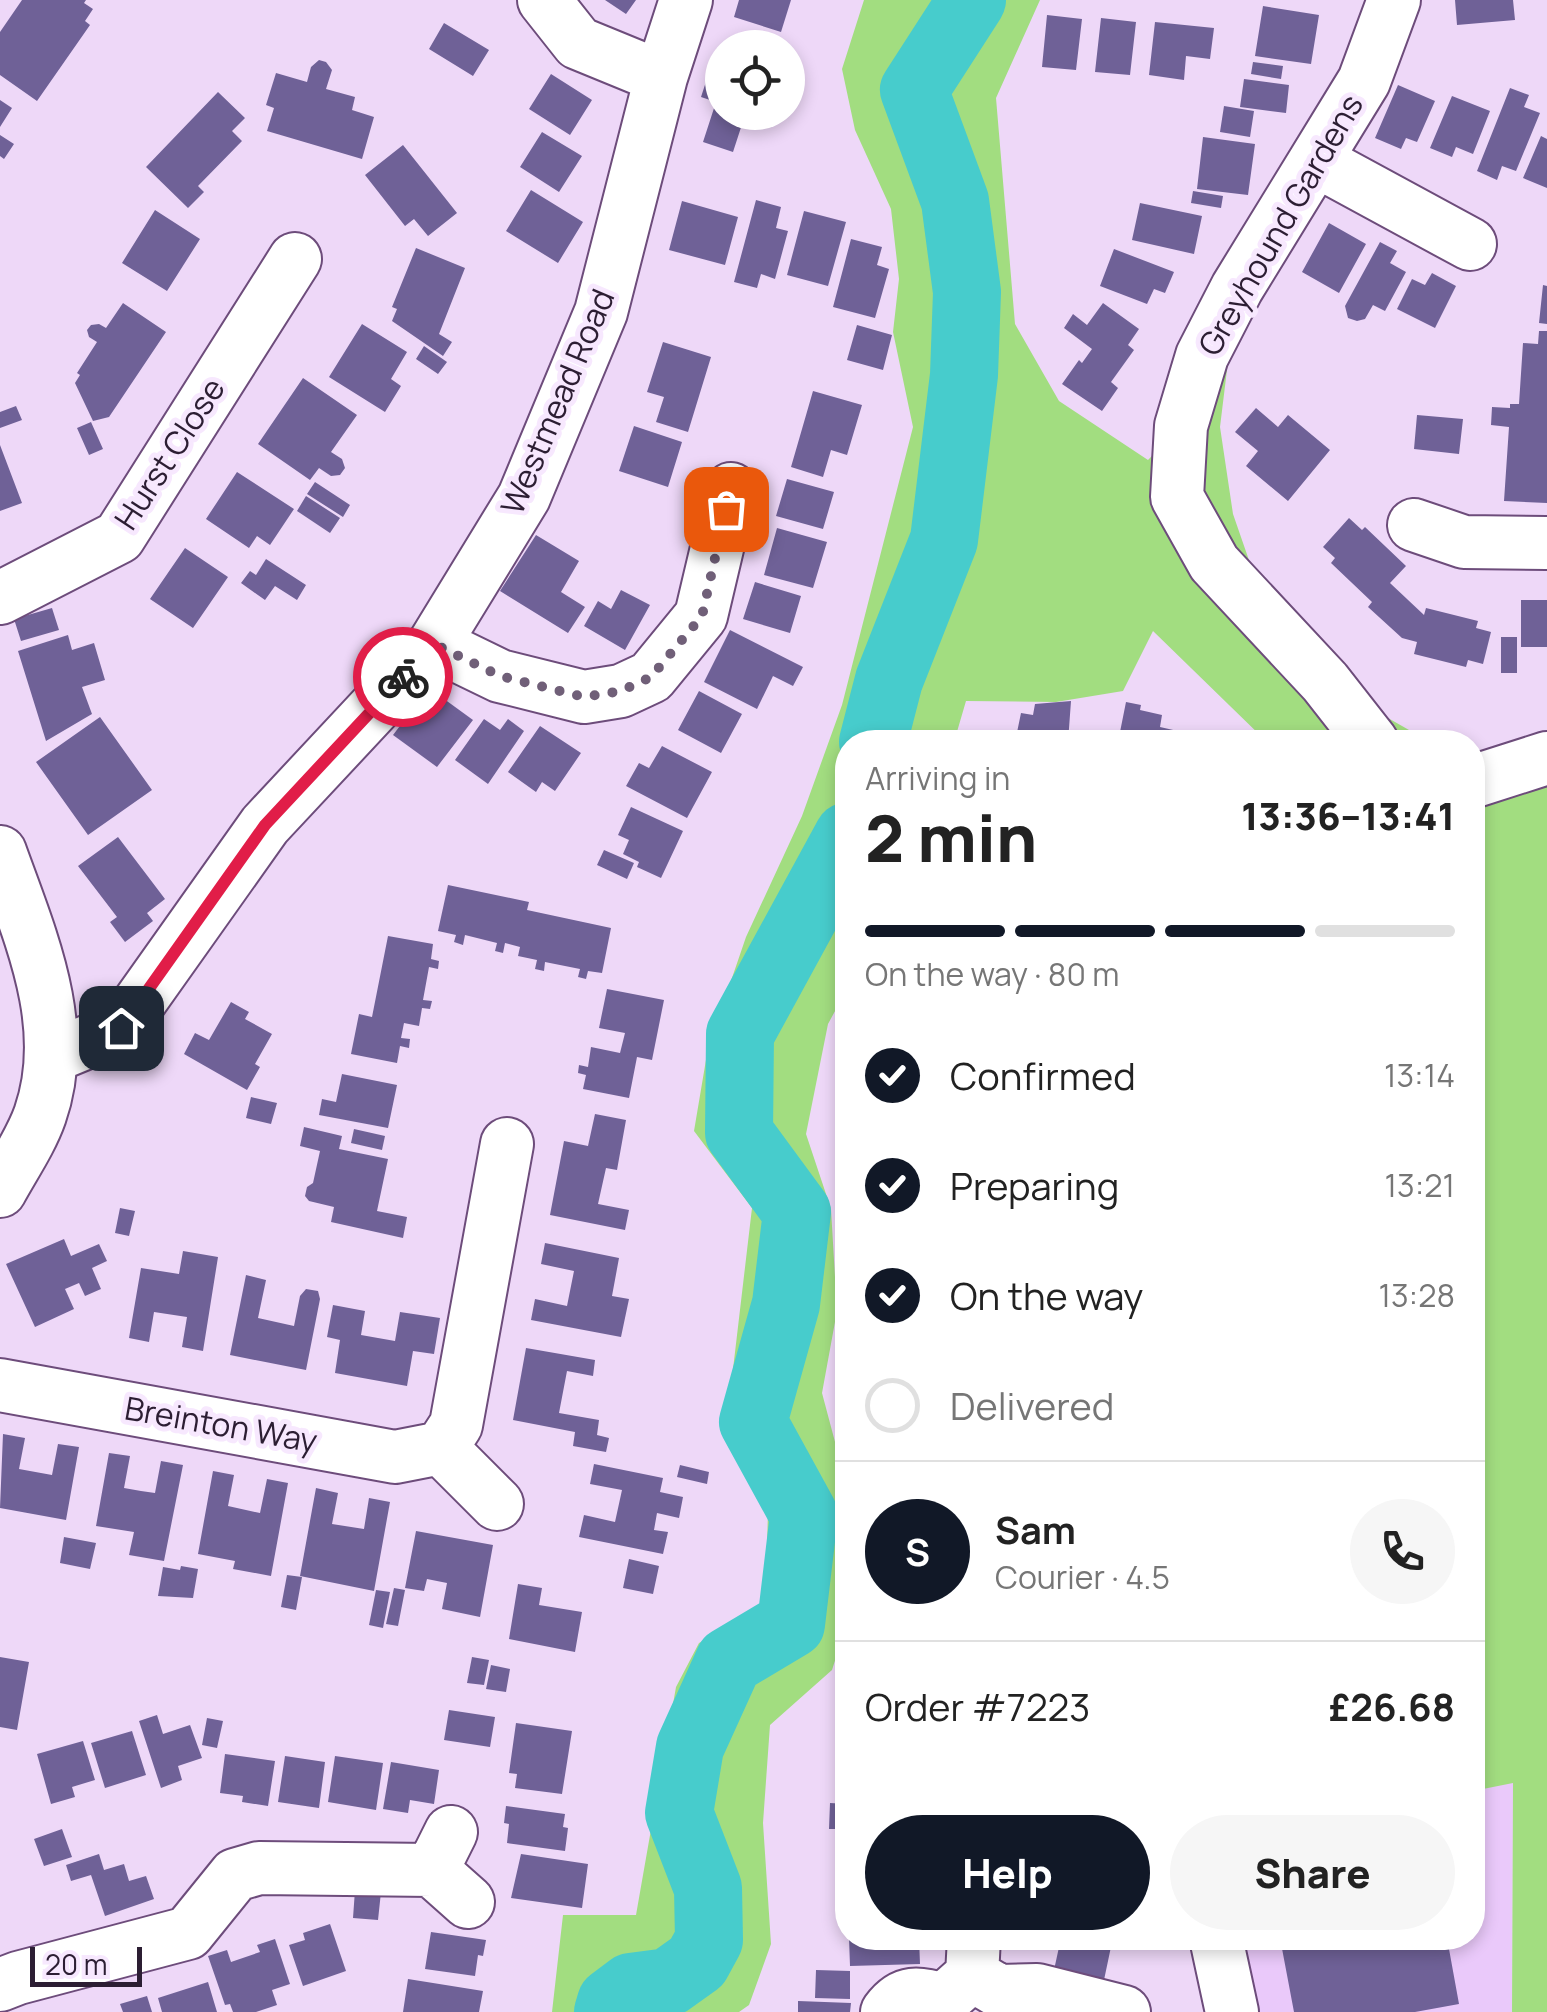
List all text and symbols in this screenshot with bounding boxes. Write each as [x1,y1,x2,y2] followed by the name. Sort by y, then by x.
[705,30,805,130] map controls
[705,30,805,130] button: locate
[1187,86,1373,363] street label: Greyhound Gardens
[490,282,624,521] street label: Westmead Road
[104,369,235,538] street label: Hurst Close
[684,467,769,552] pin
[699,482,754,537] icon: bag
[353,627,453,727] courier
[376,650,431,705] icon: bike
[865,756,1010,800] text: Arriving in
[1241,789,1455,841] text: 13:36–13:41
[865,793,1037,882] text: 2 min
[865,952,1119,996] text: On the way · 80 m
[79,986,164,1071] pin
[94,1001,149,1056] icon: home
[865,1048,920,1103] icon: check
[950,1049,1136,1101] text: Confirmed
[1384,1053,1455,1097] text: 13:14
[865,1158,920,1213] icon: check
[950,1159,1119,1211] text: Preparing
[1385,1163,1455,1207] text: 13:21
[865,1268,920,1323] icon: check
[950,1269,1143,1321] text: On the way
[1378,1273,1455,1317] text: 13:28
[950,1379,1114,1431] text: Delivered
[121,1385,321,1463] street label: Breinton Way
[1350,1499,1455,1604] button: phone
[995,1503,1076,1555] text: Sam
[905,1525,930,1577] text: S
[995,1555,1170,1599] text: Courier · 4.5
[865,1680,1090,1732] text: Order #7223
[1329,1680,1455,1732] text: £26.68
[865,1815,1150,1930] button: Help
[1170,1815,1455,1930] button: Share
[30,1942,142,1986] scale bar
[45,1945,107,1983] text: 20 m

